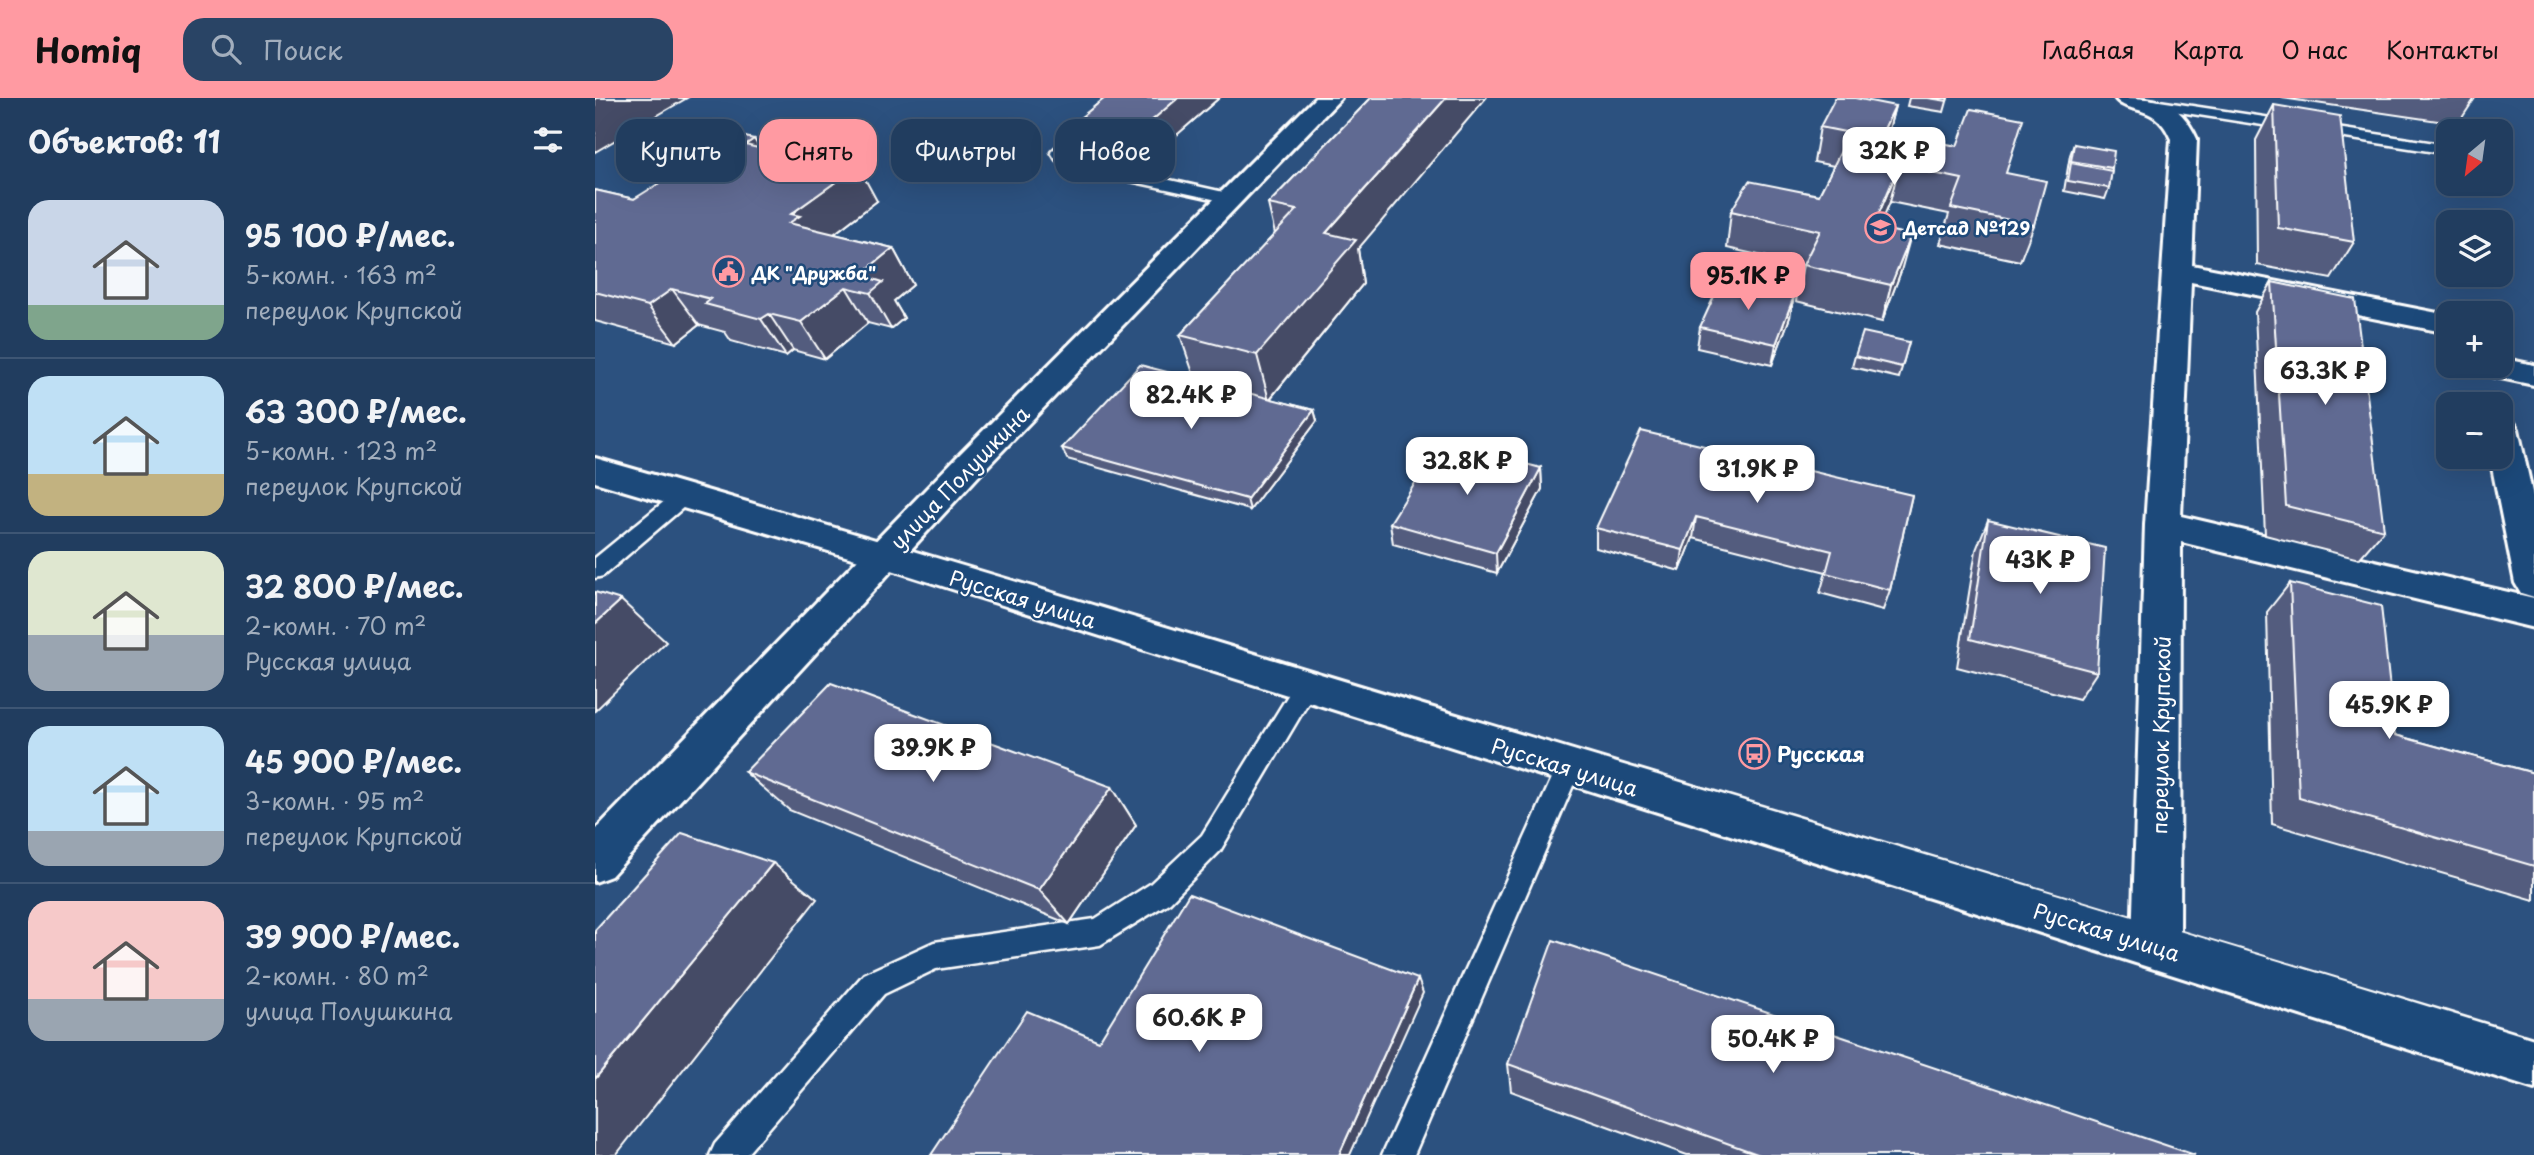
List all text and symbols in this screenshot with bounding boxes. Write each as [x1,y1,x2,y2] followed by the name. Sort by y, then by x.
[183,18,673,81] search box
[35,24,141,74] text: Homiq
[207,30,245,68] icon: search
[263,30,342,69] text: Поиск
[2042,31,2135,67] text: Главная
[2173,31,2243,67] text: Карта
[2281,31,2348,67] text: О нас
[2386,31,2499,67] text: Контакты
[28,118,221,163] text: Объектов: 11
[616,119,745,182] chip: Купить
[759,119,877,182] chip: Снять
[891,119,1041,182] chip: Фильтры
[1055,119,1175,182] chip: Новое
[2436,119,2513,196] north arrow
[2436,119,2513,469] map controls
[529,121,567,159] icon: filters
[1845,127,1943,187] pin: 32K ₽
[1858,132,1930,167] text: 32K ₽
[1863,210,1897,244] school or university icon: Детсад №129
[2436,210,2513,287] button: layers
[245,212,456,257] text: 95 100 ₽/мес.
[1902,214,2030,241] place label: Детсад №129
[84,228,168,312] icon: home
[1683,252,1813,312] pin: 95.1K ₽
[712,255,746,289] public building icon: ДК "Дружба"
[245,257,437,292] text: 5-комн. · 163 m²
[1706,257,1790,292] text: 95.1K ₽
[751,259,876,286] place label: ДК "Дружба"
[245,292,463,327] text: переулок Крупской
[2436,301,2513,378] button: +
[2260,348,2390,407] pin: 63.3K ₽
[2280,352,2370,387] text: 63.3K ₽
[1126,372,1256,431] pin: 82.4K ₽
[1146,376,1236,411] text: 82.4K ₽
[245,388,467,433] text: 63 300 ₽/мес.
[2436,392,2513,469] button: −
[882,397,1037,556] street label: улица Полушкина
[84,404,168,488] icon: home
[245,433,437,468] text: 5-комн. · 123 m²
[1402,438,1532,497] pin: 32.8K ₽
[1422,442,1512,477] text: 32.8K ₽
[1692,446,1822,505] pin: 31.9K ₽
[1716,450,1798,485] text: 31.9K ₽
[245,468,463,503] text: переулок Крупской
[1991,536,2089,596] pin: 43K ₽
[2005,541,2075,576] text: 43K ₽
[946,561,1101,636] street label: Русская улица
[245,563,464,608] text: 32 800 ₽/мес.
[84,579,168,663] icon: home
[245,608,426,643] text: 2-комн. · 70 m²
[2142,635,2178,835] street label: переулок Крупской
[245,643,411,678] text: Русская улица
[2324,682,2454,741] pin: 45.9K ₽
[2345,686,2433,721] text: 45.9K ₽
[868,724,998,784] pin: 39.9K ₽
[890,729,976,764] text: 39.9K ₽
[1488,729,1643,804] street label: Русская улица
[1737,736,1771,770] bus stop icon: Русская
[1777,737,1865,769] place label: Русская
[245,738,462,783] text: 45 900 ₽/мес.
[84,754,168,838] icon: home
[245,783,424,818] text: 3-комн. · 95 m²
[245,818,463,853] text: переулок Крупской
[2030,894,2185,969] street label: Русская улица
[245,913,460,958] text: 39 900 ₽/мес.
[84,929,168,1013] icon: home
[245,958,429,993] text: 2-комн. · 80 m²
[245,993,452,1028] text: улица Полушкина
[1134,995,1264,1054] pin: 60.6K ₽
[1152,999,1246,1034] text: 60.6K ₽
[1708,1016,1838,1075] pin: 50.4K ₽
[1727,1020,1819,1055] text: 50.4K ₽

